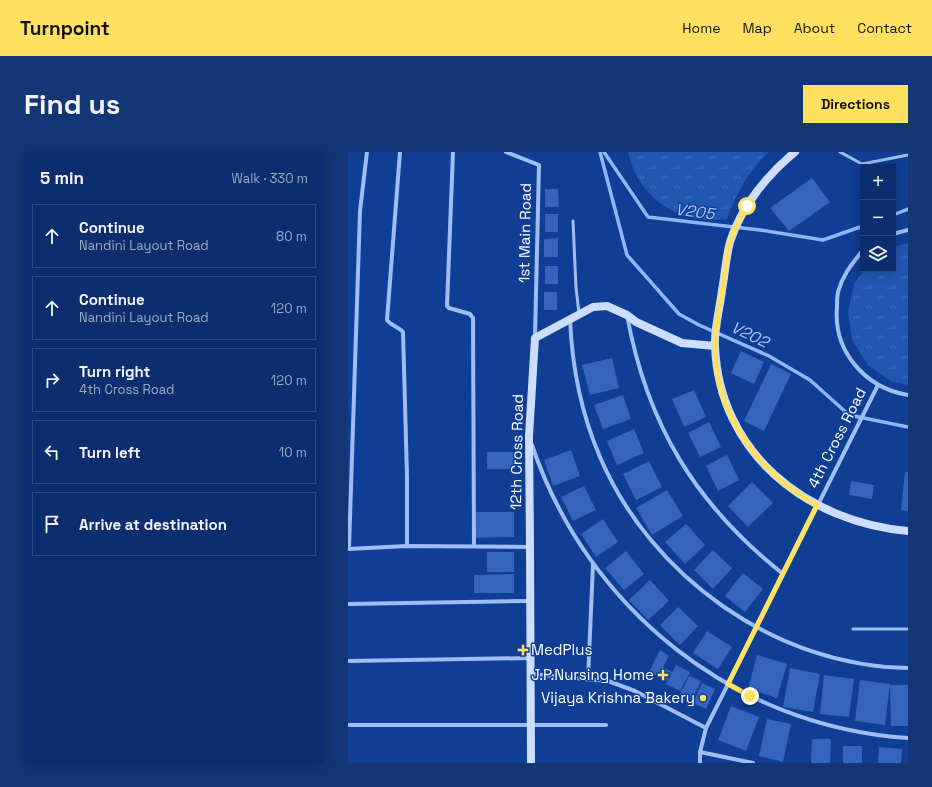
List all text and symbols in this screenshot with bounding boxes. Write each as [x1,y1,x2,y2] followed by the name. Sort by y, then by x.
[20,16,110,41] text: Turnpoint
[682,19,720,37] text: Home
[742,19,772,37] text: Map
[794,19,835,37] text: About
[857,19,912,37] text: Contact
[803,85,908,123] button: Directions
[24,86,121,122] text: Find us
[860,164,896,272] map controls
[860,164,896,200] button: +
[40,167,84,189] text: 5 min
[231,170,308,187] text: Walk · 330 m
[514,183,535,283] street label: 1st Main Road
[738,197,756,215] route start
[674,199,718,225] water label: V205
[860,200,896,236] button: −
[79,218,145,237] text: Continue
[41,225,63,247] icon: ahead
[276,228,307,245] text: 80 m
[860,236,896,272] button: layers
[79,237,209,254] text: Nandini Layout Road
[79,290,145,309] text: Continue
[41,297,63,319] icon: ahead
[271,300,307,317] text: 120 m
[79,309,209,326] text: Nandini Layout Road
[727,316,774,354] water label: V202
[79,362,150,381] text: Turn right
[41,369,63,391] icon: right
[271,372,307,389] text: 120 m
[79,381,174,398] text: 4th Cross Road
[803,384,870,491] street label: 4th Cross Road
[506,394,527,510] street label: 12th Cross Road
[41,441,63,463] icon: left
[79,443,141,462] text: Turn left
[279,444,307,461] text: 10 m
[41,513,63,535] icon: arrive
[79,515,227,534] text: Arrive at destination
[531,640,592,659] place label: MedPlus
[518,645,528,655] marker: MedPlus
[531,665,654,684] place label: J.P.Nursing Home
[657,669,669,681] marker: J.P.Nursing Home
[741,687,759,705] route end
[541,688,695,707] place label: Vijaya Krishna Bakery
[698,693,708,703] marker: Vijaya Krishna Bakery

